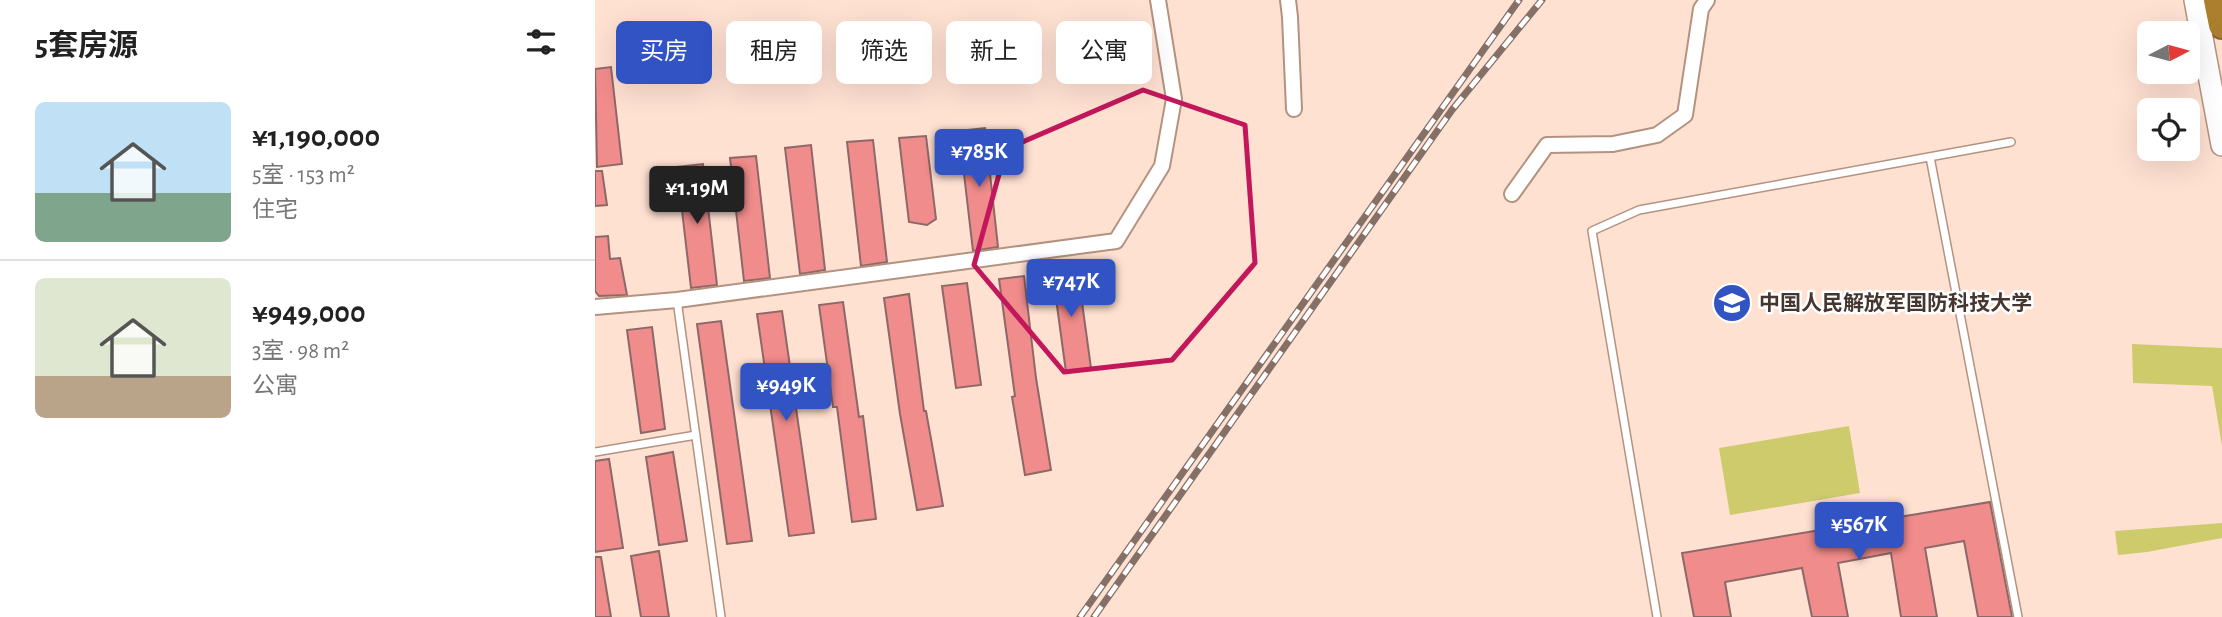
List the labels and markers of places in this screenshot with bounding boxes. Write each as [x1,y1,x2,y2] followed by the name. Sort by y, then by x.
[930,130,1028,189] pin: ¥785K
[640,166,754,226] pin: ¥1.19M
[1022,260,1120,319] pin: ¥747K
[1711,282,1753,324] school or university icon: 中国人民解放军国防科技大学
[1759,292,2032,314] place label: 中国人民解放军国防科技大学
[737,364,835,423] pin: ¥949K
[1810,503,1908,562] pin: ¥567K

